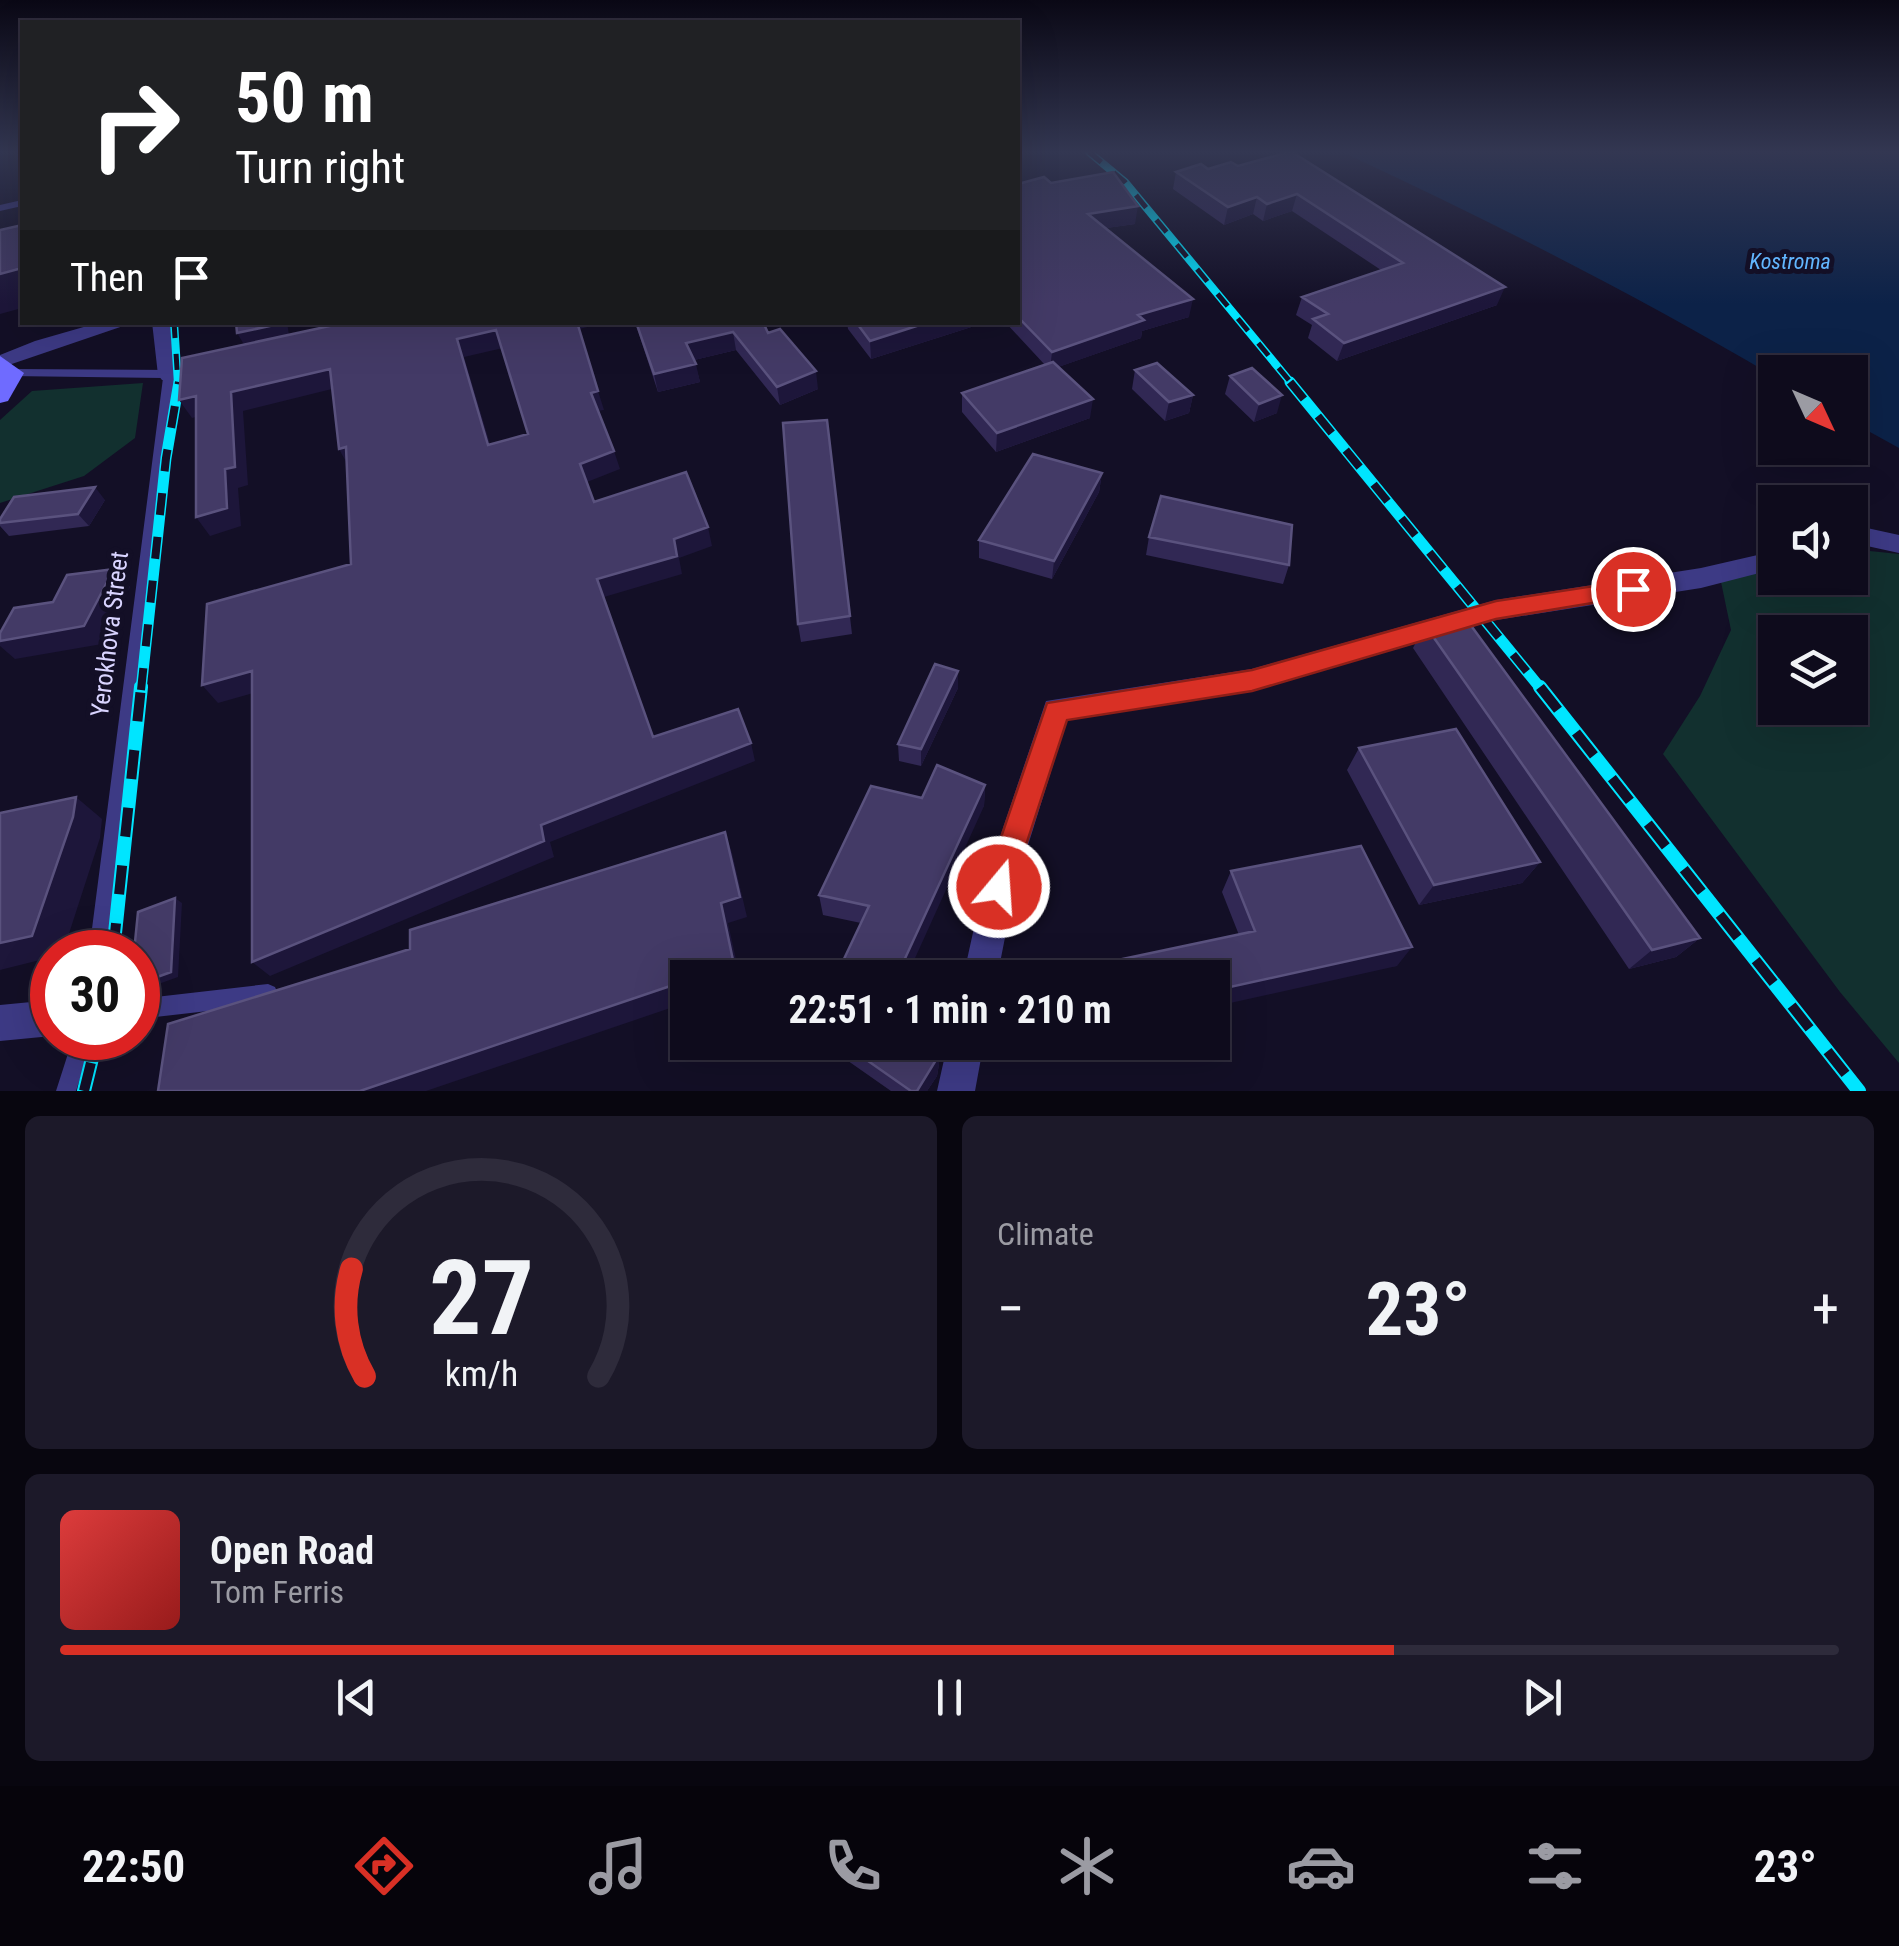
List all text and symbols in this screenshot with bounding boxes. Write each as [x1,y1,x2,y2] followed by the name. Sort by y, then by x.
[235,57,374,139] text: 50 m
[70,60,200,190] icon: right
[235,141,405,194] text: Turn right
[1749,249,1831,274] water label: Kostroma
[164,250,219,305] icon: arrive
[70,256,144,300] text: Then
[1758,355,1868,465] north arrow
[1758,355,1868,725] map controls
[1758,485,1868,595] button: sound
[1591,547,1676,632] pin
[85,550,134,718] street label: Yerokhova Street
[1606,562,1661,617] icon: arrive
[1758,615,1868,725] button: layers
[947,835,1051,939] position arrow
[30,930,160,1060] speed limit sign: 30
[789,988,1111,1032] text: 22:51 · 1 min · 210 m
[997,1215,1094,1253] text: Climate
[428,1238,534,1359] text: 27
[1366,1265,1471,1353] text: 23°
[997,1277,1025,1341] text: −
[1812,1277,1839,1341] text: +
[444,1353,518,1395] text: km/h
[210,1529,374,1573] text: Open Road
[210,1573,344,1611] text: Tom Ferris
[329,1670,384,1725] icon: previous
[922,1670,977,1725] icon: pause
[1515,1670,1570,1725] icon: next
[349,1831,419,1901] icon: directions
[583,1831,653,1901] icon: music
[818,1831,888,1901] icon: phone
[1052,1831,1122,1901] icon: climate
[1286,1831,1356,1901] icon: car
[1520,1831,1590,1901] icon: filters
[82,1840,185,1893] text: 22:50
[1754,1840,1817,1893] text: 23°

